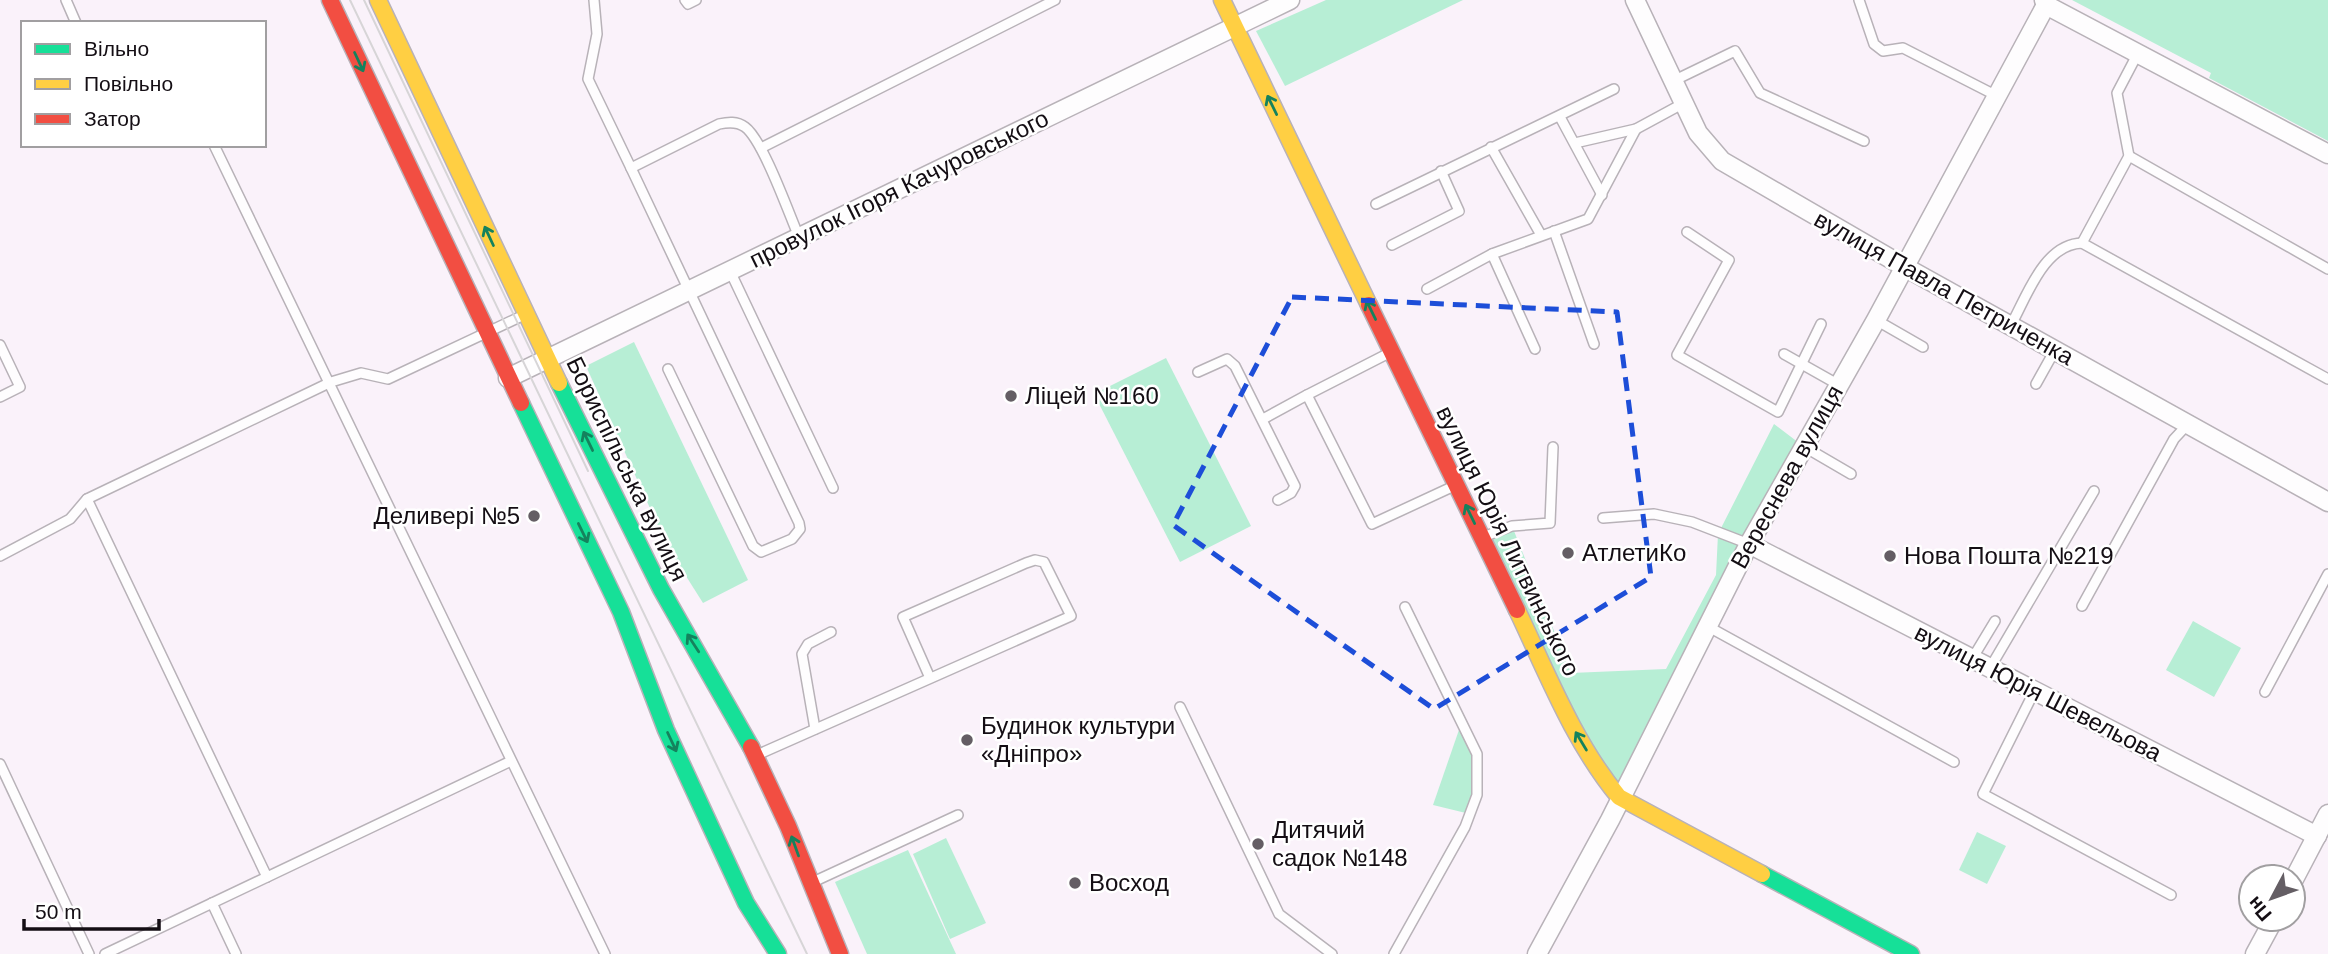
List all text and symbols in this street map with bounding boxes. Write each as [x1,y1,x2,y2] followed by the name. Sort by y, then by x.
[21,21,266,147] legend
[84,37,149,60] text: Вільно
[353,51,366,72] one-way arrow
[84,72,173,95] text: Повільно
[1265,95,1278,116] one-way arrow
[745,104,1053,273] street label: провулок Ігоря Качуровського
[84,107,141,130] text: Затор
[1810,205,2079,371] street label: вулиця Павла Петриченка
[482,226,495,247] one-way arrow
[1364,300,1377,321] one-way arrow
[561,352,694,585] street label: Бориспільська вулиця
[1725,381,1848,573] street label: Вереснева вулиця
[1025,382,1159,409] place label: Ліцей №160
[1003,388,1019,404] marker: Ліцей №160
[1431,401,1586,680] street label: вулиця Юрія Литвинського
[580,431,594,452] one-way arrow
[374,502,520,529] place label: Деливері №5
[1463,504,1476,525] one-way arrow
[526,508,542,524] marker: Деливері №5
[577,522,591,543] one-way arrow
[1582,539,1686,566] place label: АтлетиКо
[1904,542,2114,569] place label: Нова Пошта №219
[1560,545,1576,561] marker: АтлетиКо
[1882,548,1898,564] marker: Нова Пошта №219
[1910,619,2167,767] street label: вулиця Юрія Шевельова
[686,633,700,653] one-way arrow
[981,712,1175,767] place label: Будинок культури «Дніпро»
[665,731,679,752] one-way arrow
[1574,731,1588,751] one-way arrow
[959,732,975,748] marker: Будинок культури «Дніпро»
[1272,816,1408,871] place label: Дитячий садок №148
[788,835,800,857] one-way arrow
[1250,836,1266,852] marker: Дитячий садок №148
[2237,863,2307,933] north arrow
[1089,869,1169,896] place label: Восход
[1067,875,1083,891] marker: Восход
[24,888,159,932] scale bar
[2243,892,2276,925] text: Пн
[35,900,82,923] text: 50 m

